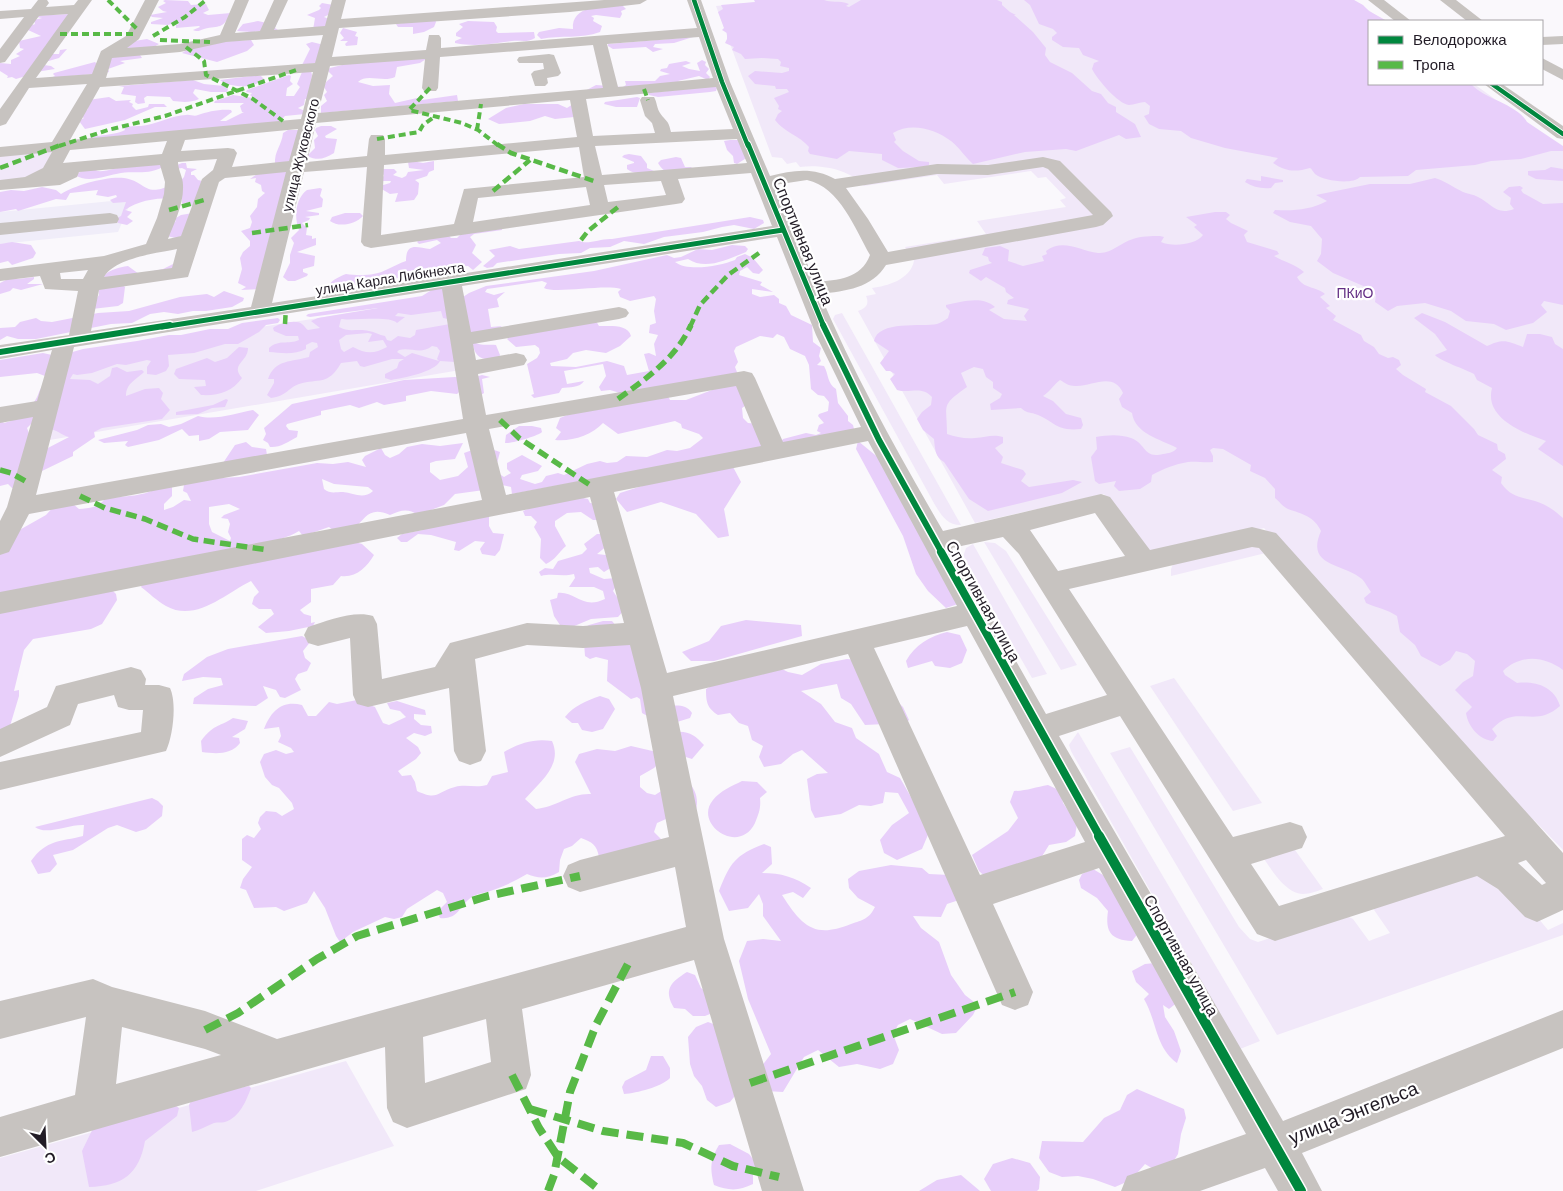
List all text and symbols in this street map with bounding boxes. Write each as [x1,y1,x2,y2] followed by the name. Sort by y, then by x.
[1368,20,1543,85] legend
[1413,30,1507,48] text: Велодорожка
[1413,55,1455,73] text: Тропа
[278,96,322,213] street label: улица Жуковского
[770,174,838,308] street label: Спортивная улица
[314,258,466,298] street label: улица Карла Либкнехта
[1337,284,1374,301] park label: ПКиО
[943,537,1025,665] street label: Спортивная улица
[1141,891,1223,1019] street label: Спортивная улица
[1285,1075,1422,1148] street label: улица Энгельса
[20,1121,70,1171] north arrow
[42,1149,59,1168] text: С

